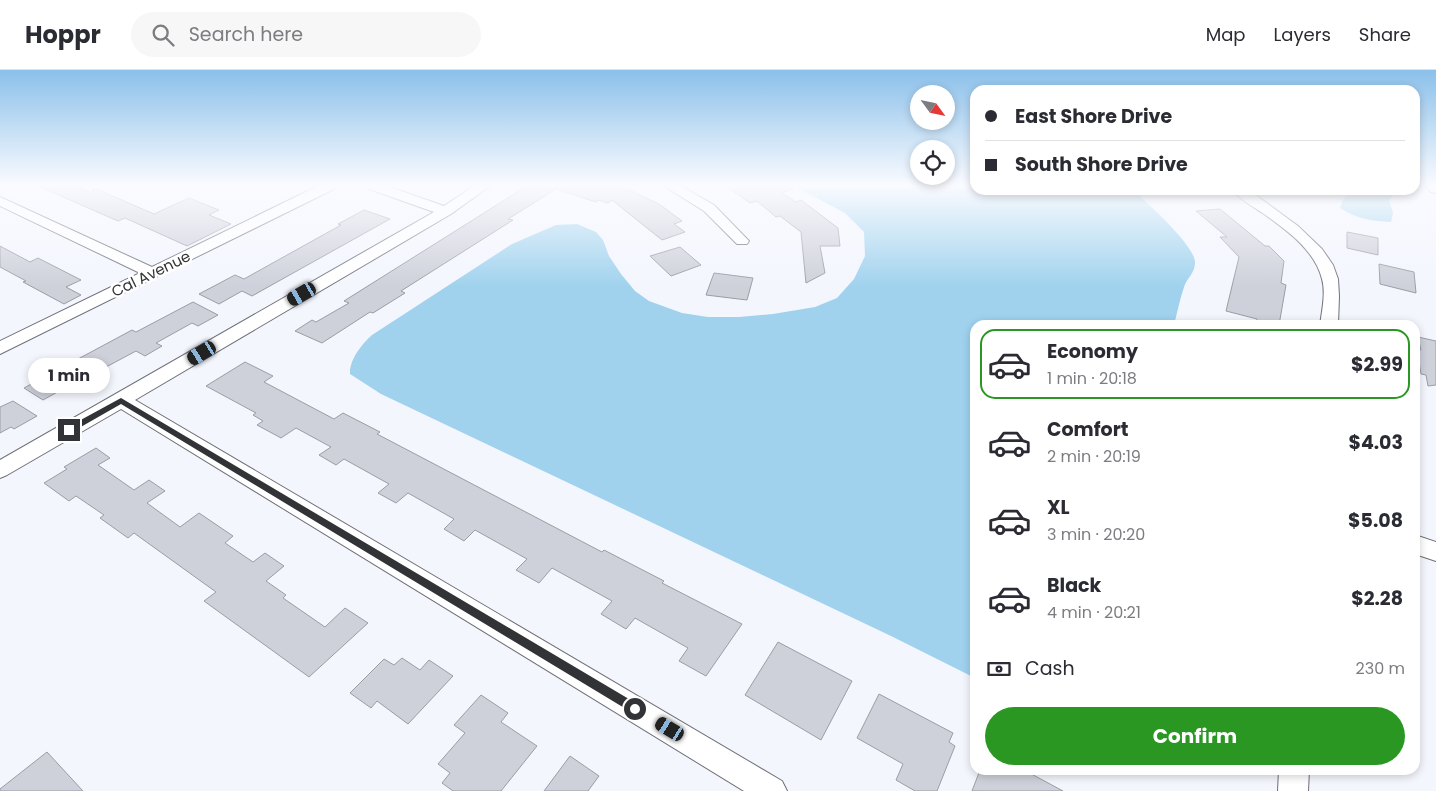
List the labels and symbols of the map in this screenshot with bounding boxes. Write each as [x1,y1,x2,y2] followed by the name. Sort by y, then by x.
[910,85,955,130] north arrow
[108,245,194,302] street label: Cal Avenue
[285,280,318,308] car
[185,339,218,367] car
[28,358,110,392] callout: 1 min
[58,419,80,441] route end
[624,698,646,720] route start
[653,715,686,743] car

